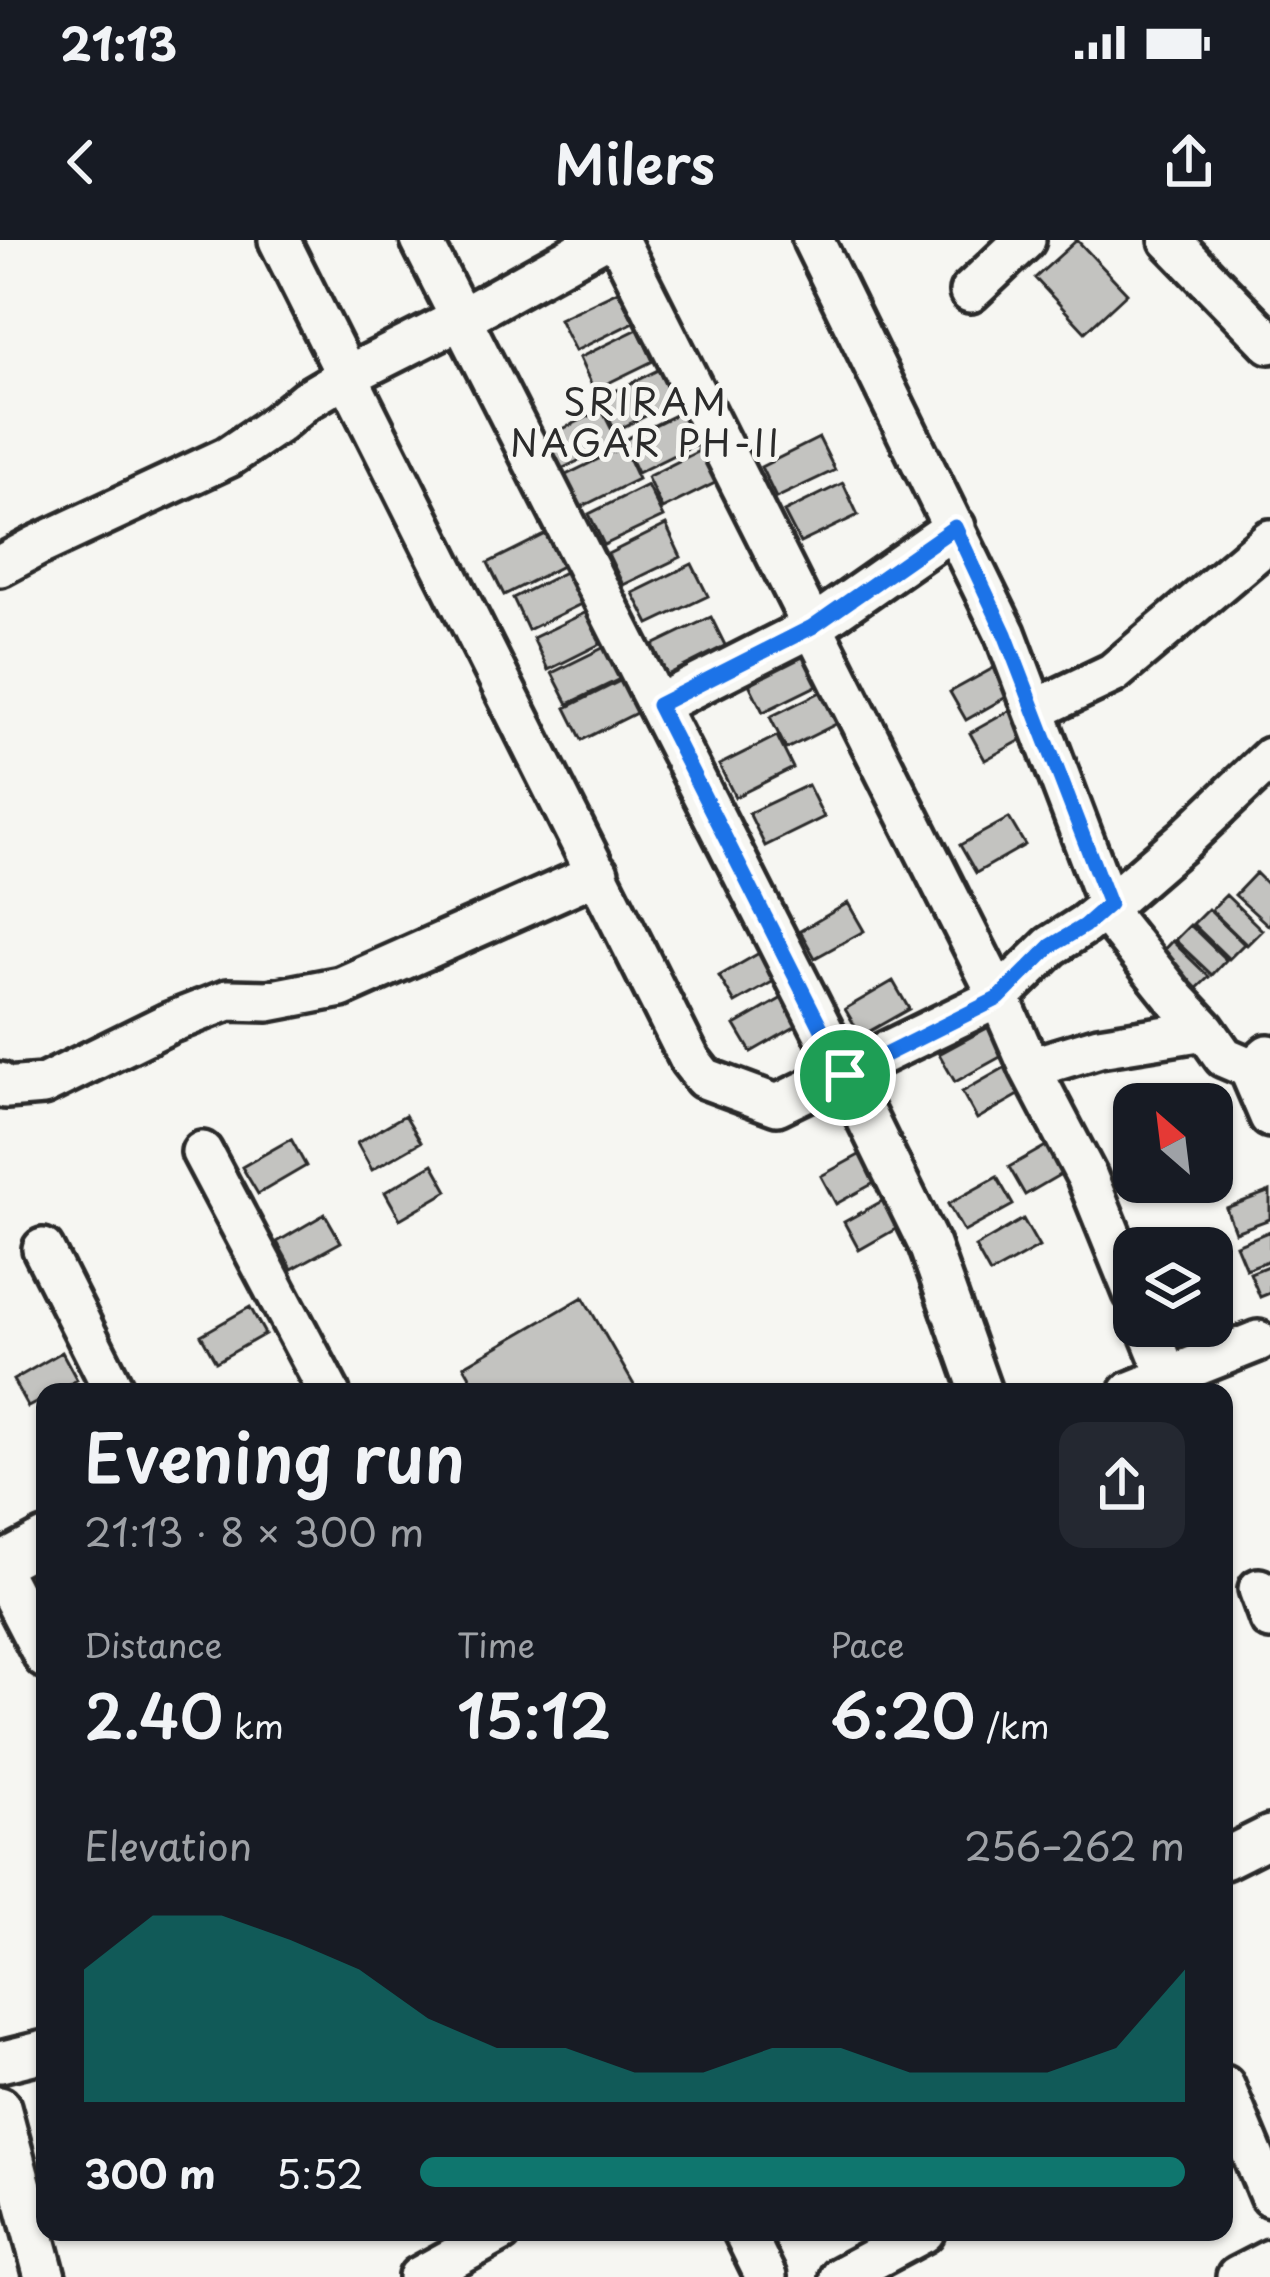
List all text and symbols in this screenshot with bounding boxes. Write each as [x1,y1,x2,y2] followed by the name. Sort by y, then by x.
[60,8,177,76] text: 21:13
[555,122,715,203] text: Milers
[48,129,114,195] icon: back
[1156,129,1222,195] icon: share
[510,374,782,469] district label: SRIRAM NAGAR PH-II
[794,1024,896,1126] pin
[812,1042,878,1108] icon: arrive
[1113,1083,1233,1203] north arrow
[1113,1083,1233,1347] map controls
[1113,1227,1233,1347] button: layers
[84,1406,465,1505] text: Evening run
[1059,1422,1185,1548] button: share
[84,1501,424,1560] text: 21:13 · 8 × 300 m
[84,1619,222,1669] text: Distance
[457,1619,535,1669] text: Time
[830,1619,904,1669] text: Pace
[84,1669,223,1759] text: 2.40
[457,1669,611,1759] text: 15:12
[830,1669,976,1759] text: 6:20
[223,1700,284,1750] text: km
[976,1700,1049,1750] text: /km
[84,1815,252,1874] text: Elevation
[964,1815,1185,1874] text: 256–262 m
[84,2143,216,2202] text: 300 m
[276,2143,364,2202] text: 5:52

